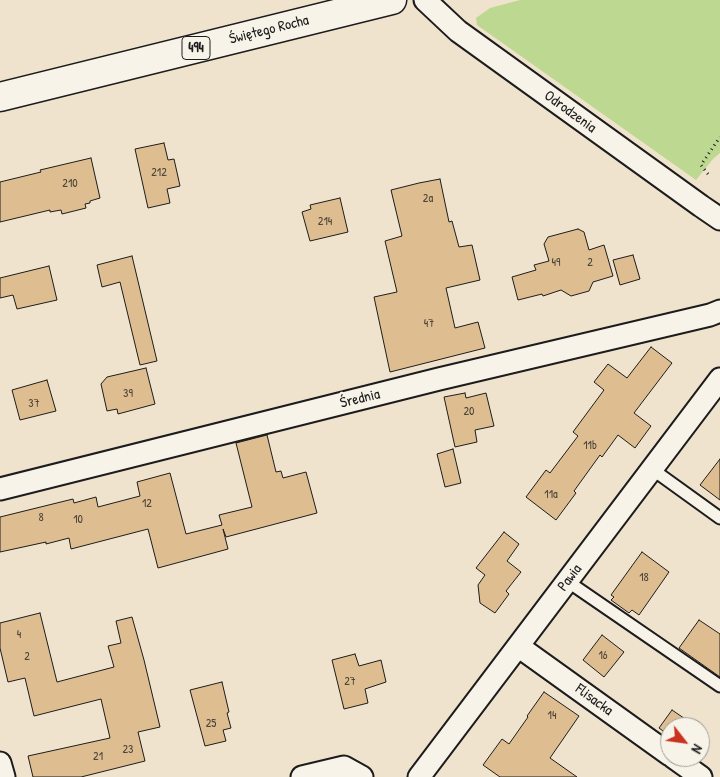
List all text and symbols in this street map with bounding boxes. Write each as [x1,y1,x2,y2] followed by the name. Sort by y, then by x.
[227,11,311,49] street label: Świętego Rocha
[182,36,210,59] road number: 494
[540,87,600,137] street label: Odrodzenia
[151,166,167,180] house number: 212
[62,177,78,191] house number: 210
[423,192,433,206] house number: 2a
[318,215,332,229] house number: 214
[552,256,560,270] house number: 49
[587,256,593,270] house number: 2
[424,317,434,331] house number: 47
[338,385,382,413] street label: Średnia
[123,387,133,401] house number: 39
[28,397,40,411] house number: 37
[464,405,474,419] house number: 20
[583,439,597,453] house number: 11b
[544,488,558,502] house number: 11a
[142,497,152,511] house number: 12
[38,511,44,525] house number: 8
[73,513,83,527] house number: 10
[554,561,586,595] street label: Pawia
[639,571,649,585] house number: 18
[17,628,21,642] house number: 4
[598,649,608,663] house number: 16
[24,650,30,664] house number: 2
[344,675,356,689] house number: 27
[571,680,617,720] street label: Flisacka
[548,709,556,723] house number: 14
[206,717,216,731] house number: 25
[660,717,710,767] north arrow
[687,741,708,757] text: N
[123,743,133,757] house number: 23
[93,750,103,764] house number: 21

